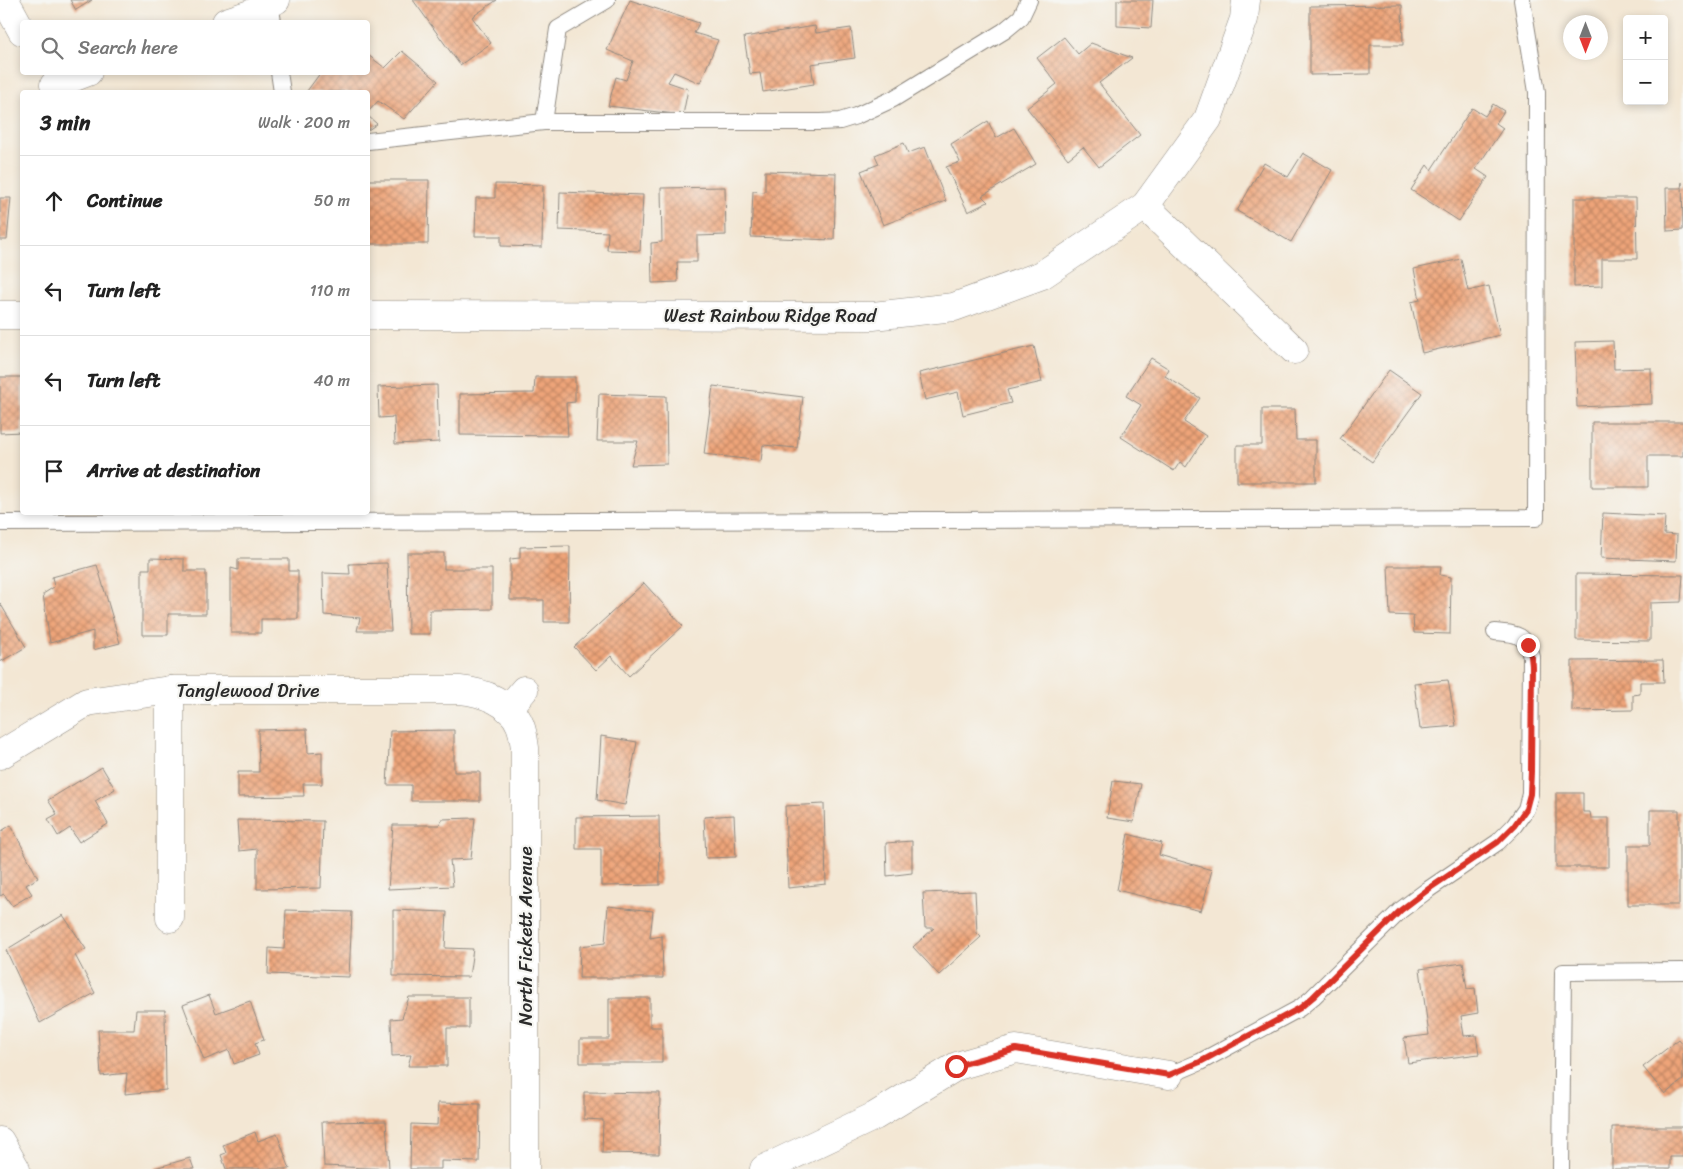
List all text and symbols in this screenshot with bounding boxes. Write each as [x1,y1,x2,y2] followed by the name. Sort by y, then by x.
[1563,15,1608,60] north arrow
[1623,15,1668,105] map controls
[1623,15,1668,60] button: +
[20,20,370,75] search box
[78,31,178,64] text: Search here
[38,34,66,62] icon: search
[1623,60,1668,105] button: −
[40,104,90,142] text: 3 min
[258,108,350,137] text: Walk · 200 m
[87,184,163,217] text: Continue
[314,186,350,215] text: 50 m
[40,187,68,215] icon: ahead
[87,274,160,307] text: Turn left
[310,276,350,305] text: 110 m
[40,277,68,305] icon: left
[664,299,877,332] street label: West Rainbow Ridge Road
[87,364,160,397] text: Turn left
[313,366,350,395] text: 40 m
[40,367,68,395] icon: left
[87,454,260,487] text: Arrive at destination
[40,457,68,485] icon: arrive
[1517,634,1540,657] route end
[177,674,319,707] street label: Tanglewood Drive
[509,846,542,1026] street label: North Fickett Avenue
[945,1055,968,1078] route start

